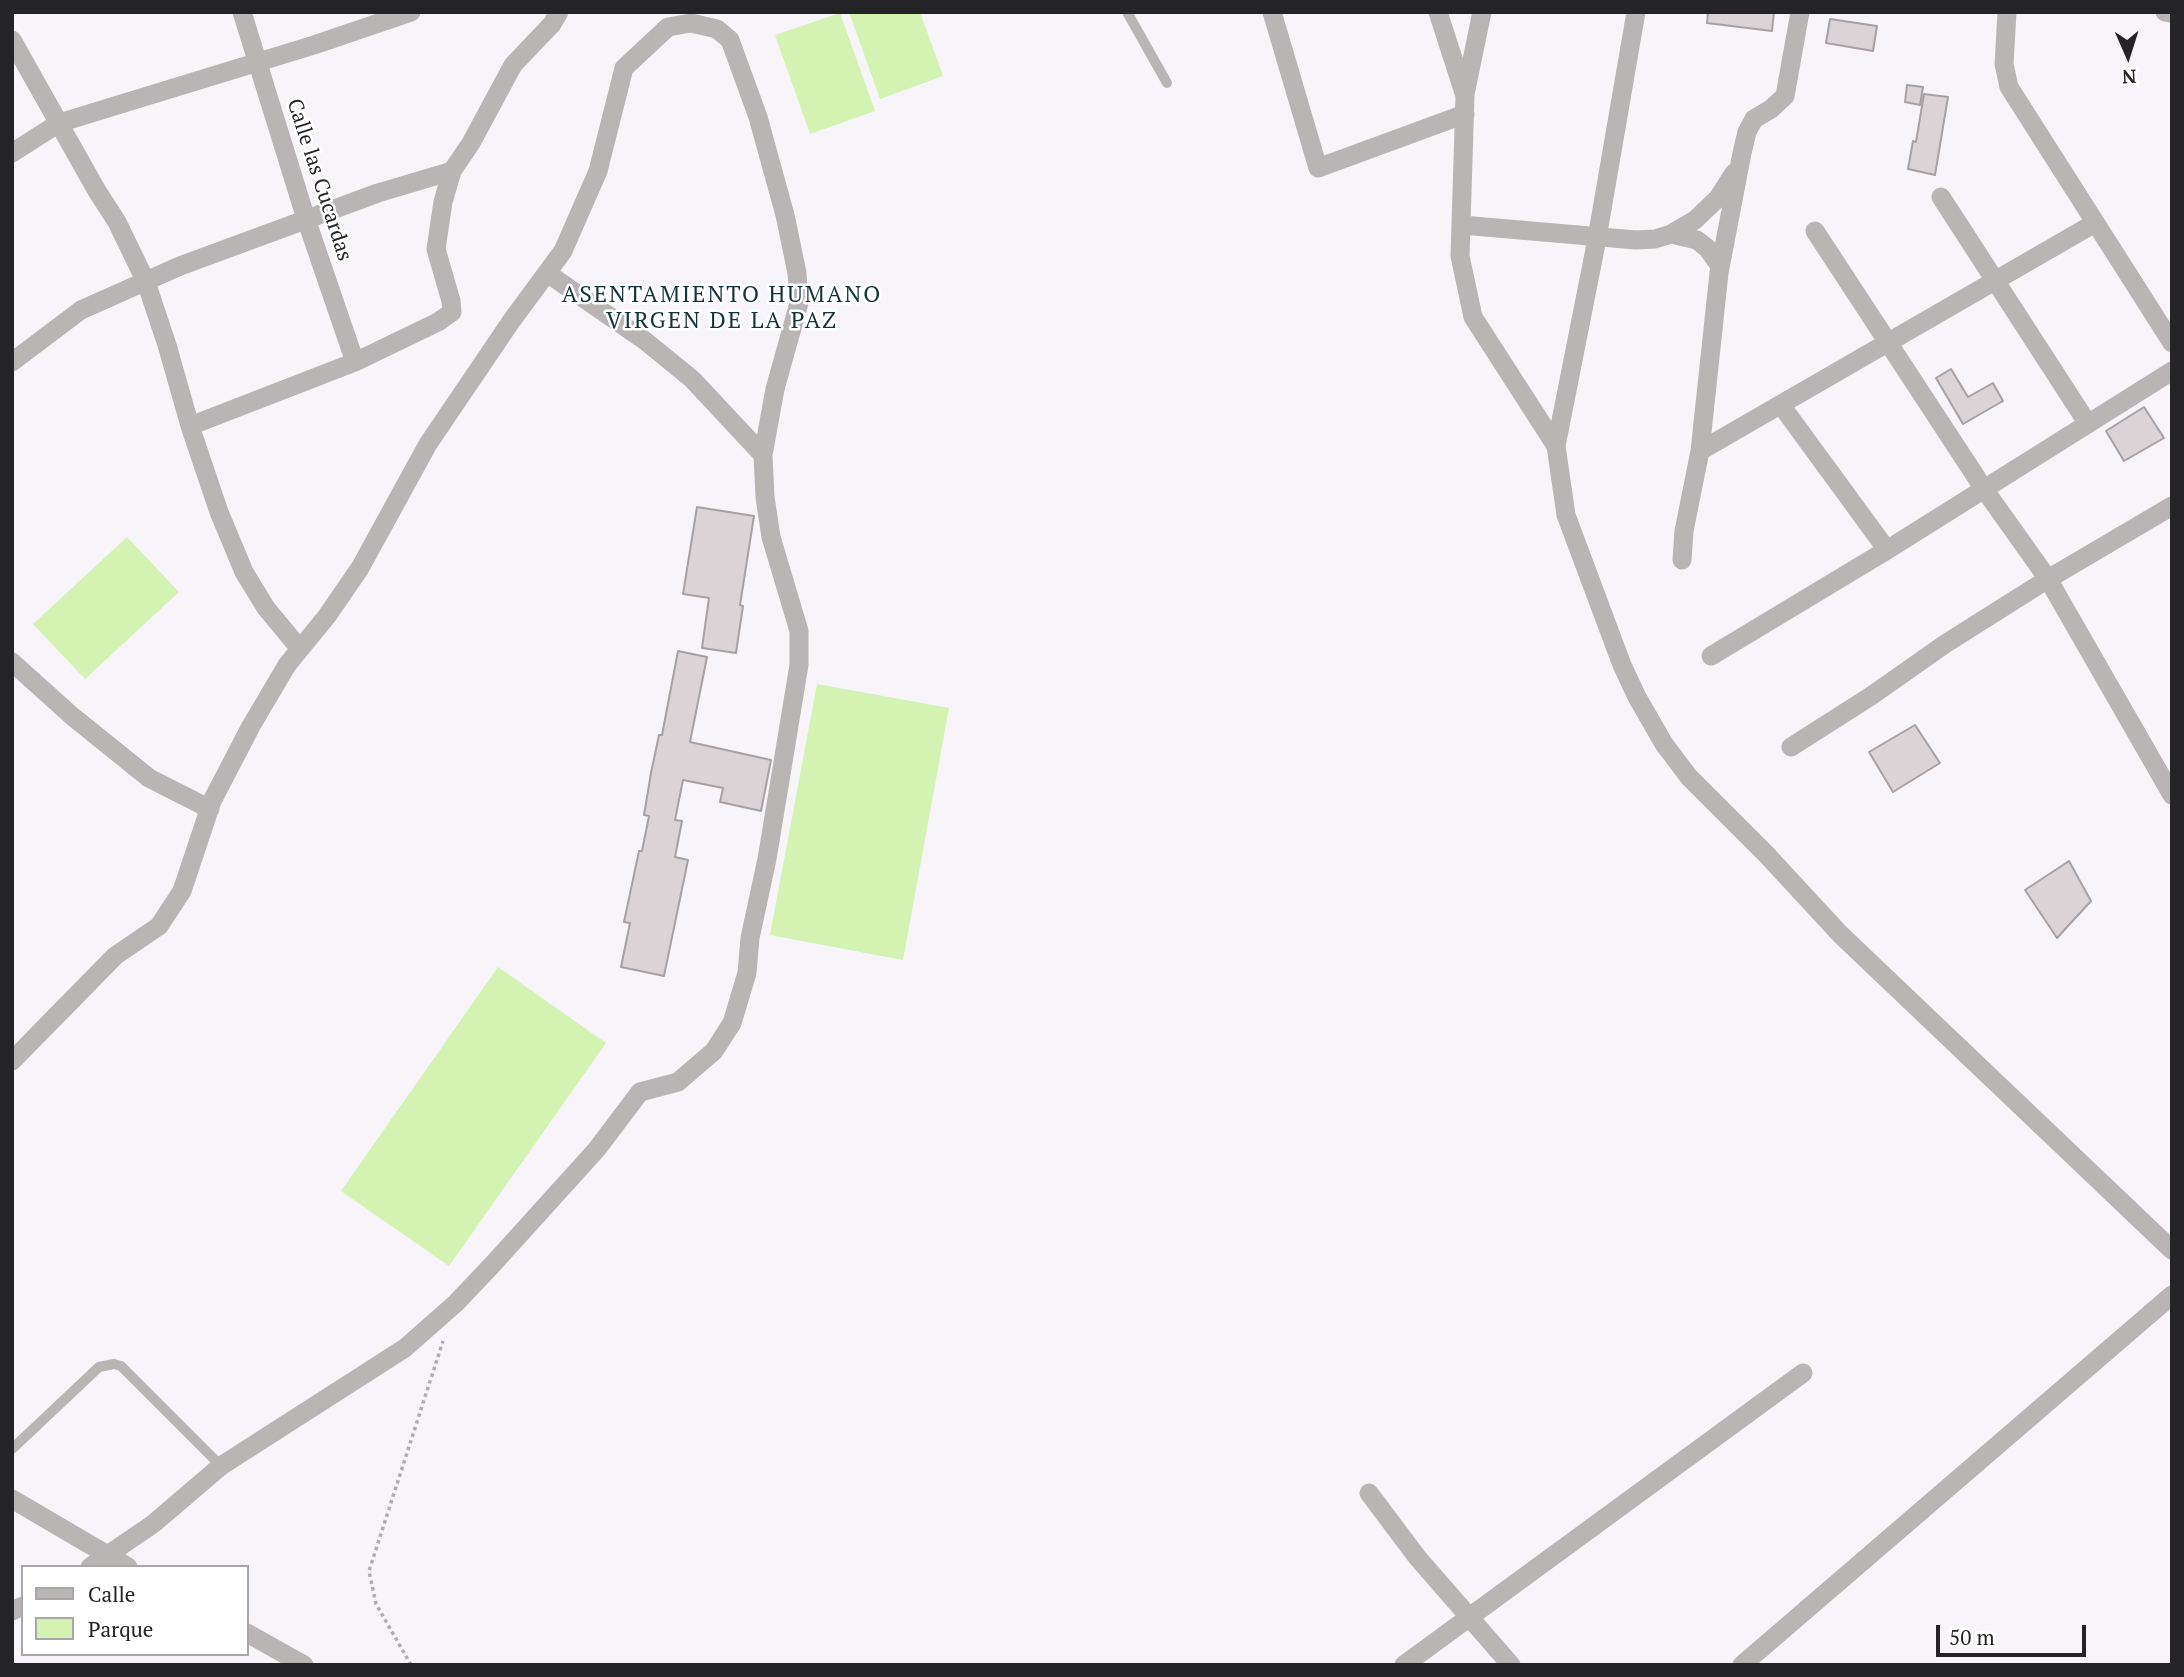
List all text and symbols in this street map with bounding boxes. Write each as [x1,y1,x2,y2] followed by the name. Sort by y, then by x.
[2093,21,2163,91] north arrow
[2121,65,2137,90] text: N
[281,96,357,264] street label: Calle las Cucardas
[564,281,880,335] district label: ASENTAMIENTO HUMANO VIRGEN DE LA PAZ
[21,1565,248,1656] legend
[88,1580,135,1608] text: Calle
[1939,1610,2090,1654] scale bar
[88,1615,153,1643] text: Parque
[1949,1623,1995,1651] text: 50 m

